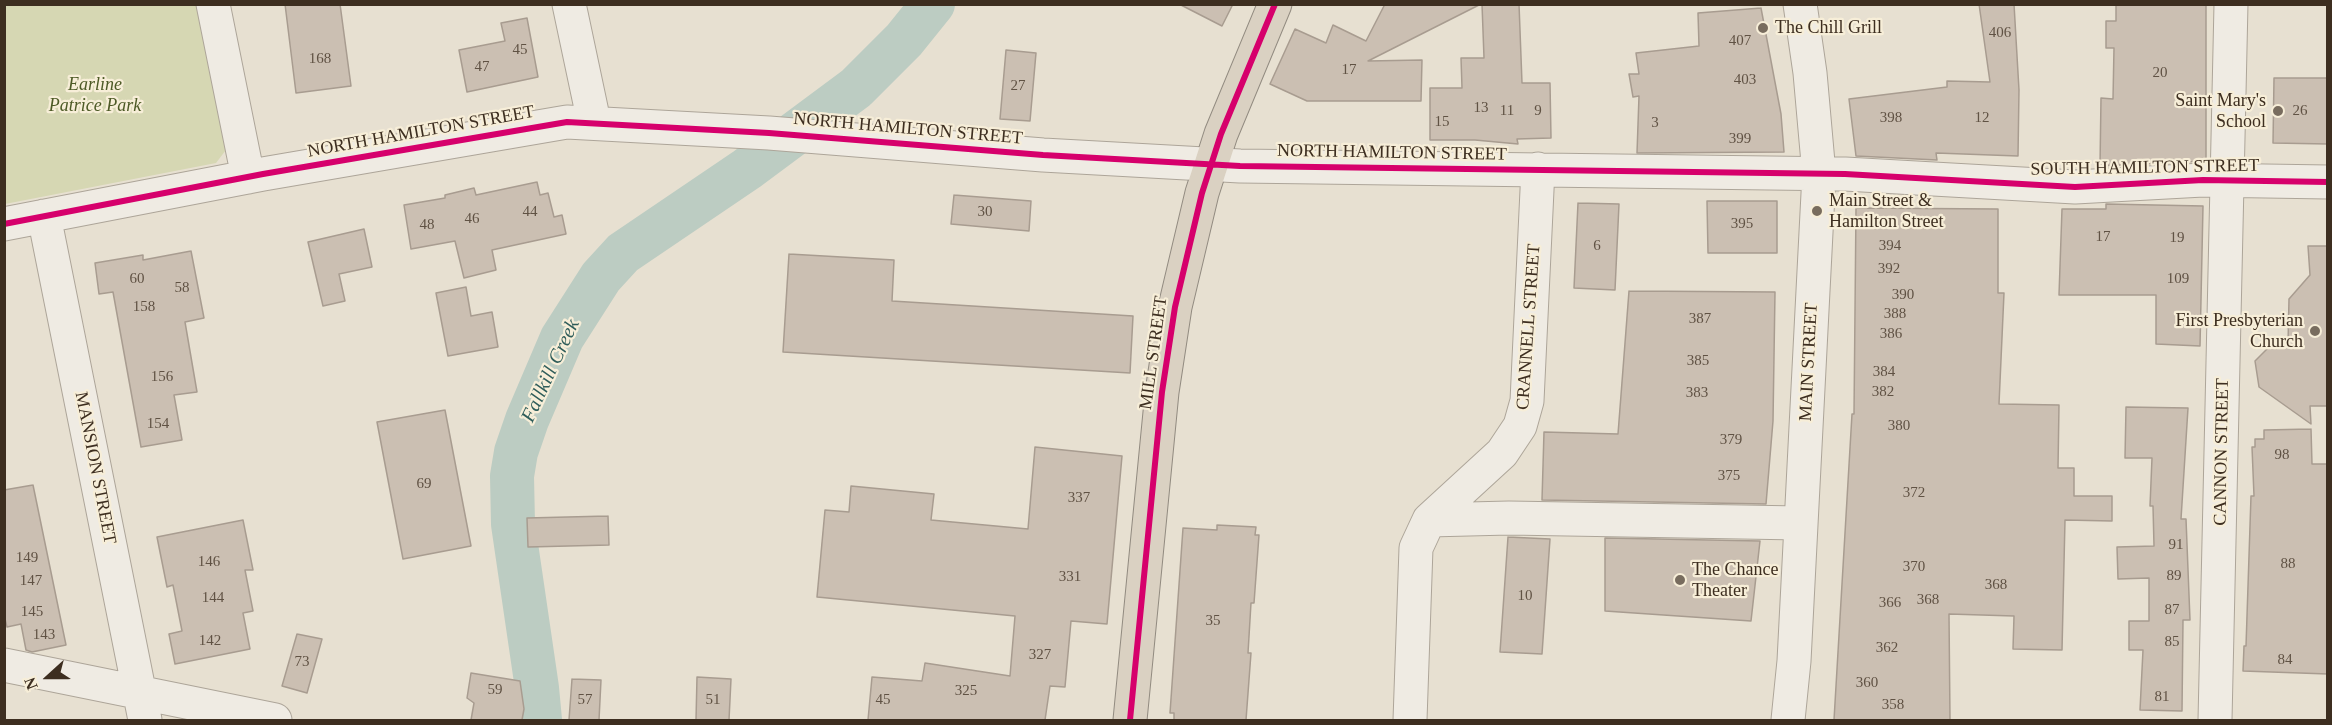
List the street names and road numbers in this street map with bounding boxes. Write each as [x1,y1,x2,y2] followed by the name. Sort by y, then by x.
[306,101,536,163] street label: NORTH HAMILTON STREET
[793,108,1023,150] street label: NORTH HAMILTON STREET
[1277,140,1507,166] street label: NORTH HAMILTON STREET
[2030,155,2260,181] street label: SOUTH HAMILTON STREET
[1512,243,1546,411] street label: CRANNELL STREET
[1135,295,1173,411] street label: MILL STREET
[1795,302,1823,422] street label: MAIN STREET
[2210,378,2234,526] street label: CANNON STREET
[70,390,120,546] street label: MANSION STREET

